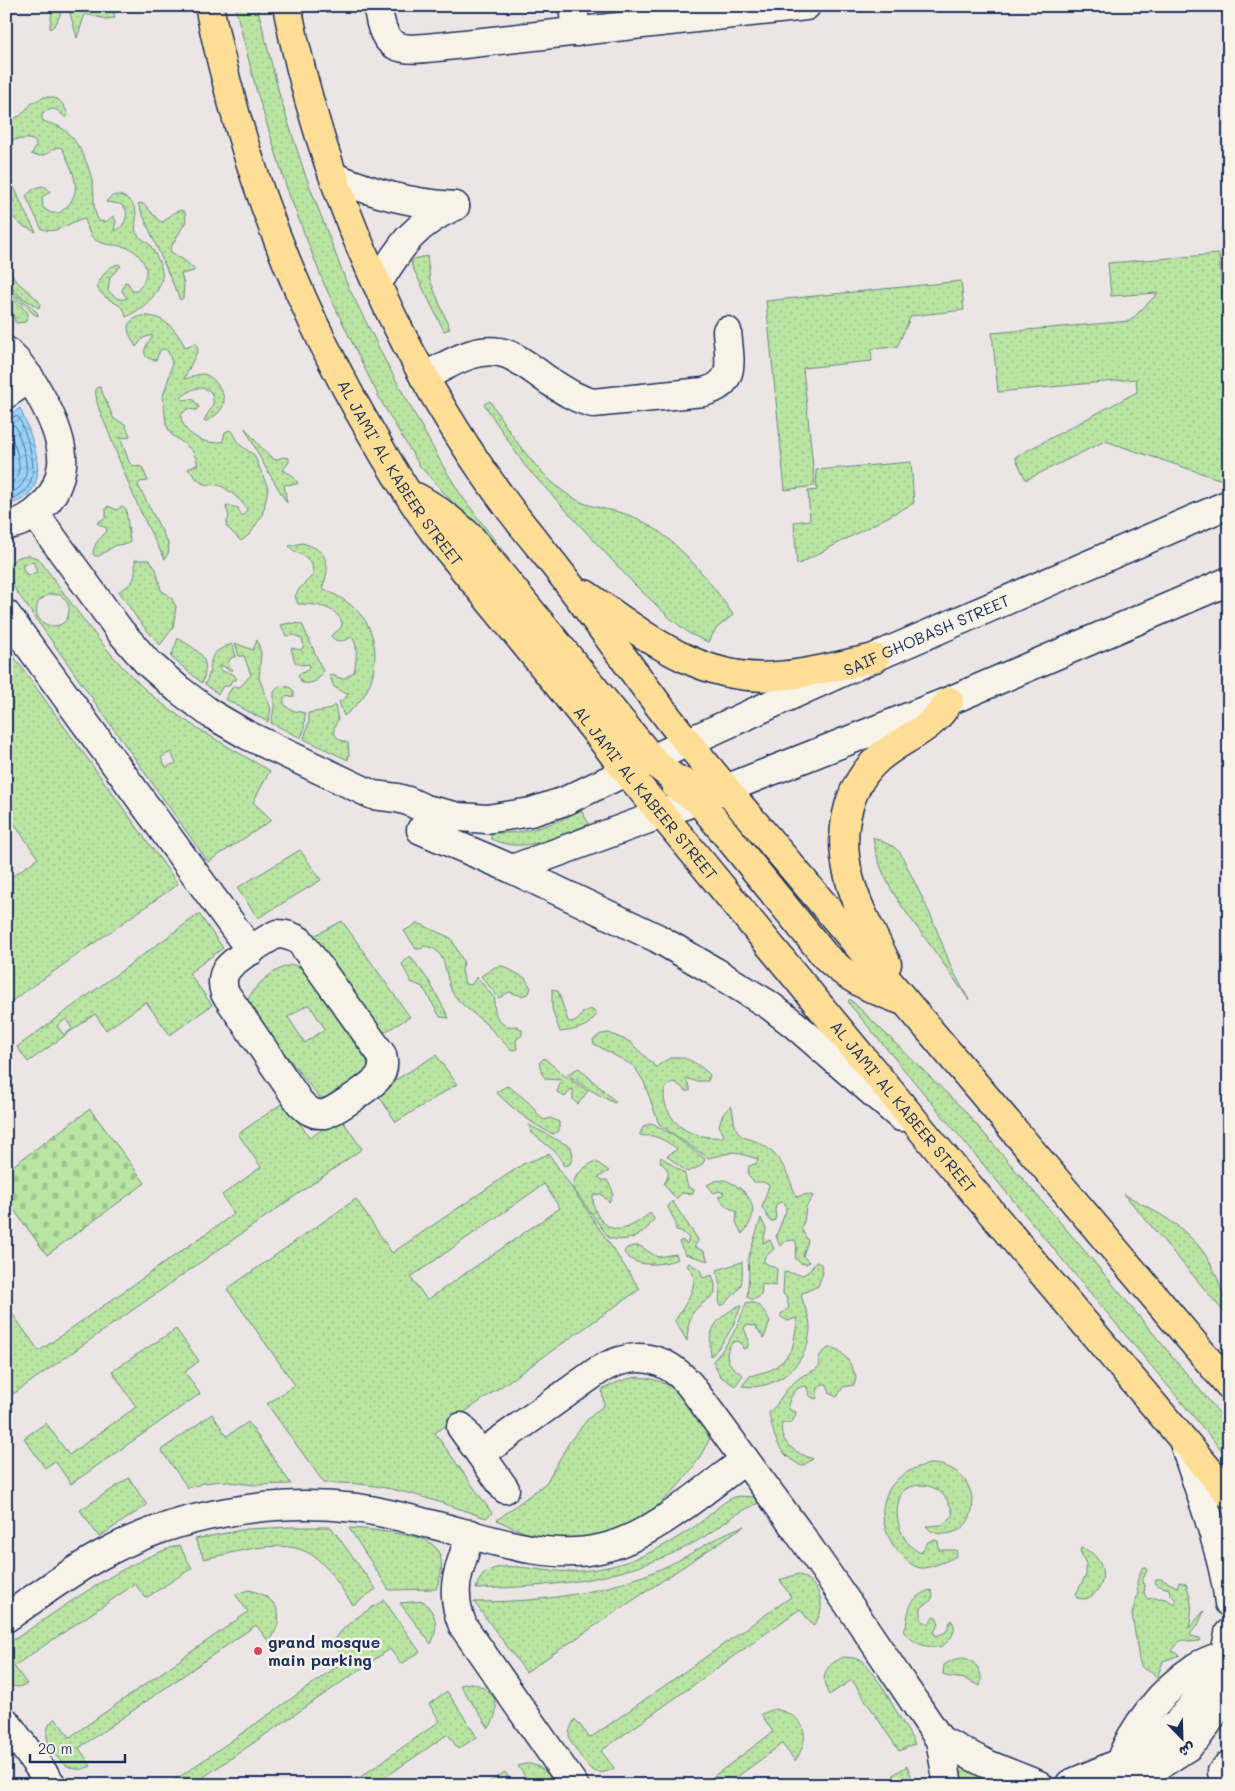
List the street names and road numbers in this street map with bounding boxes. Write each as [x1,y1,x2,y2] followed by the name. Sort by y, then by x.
[334,376,468,570] street label: AL JAMI' AL KABEER STREET
[840,589,1013,680] street label: SAIF GHOBASH STREET
[569,701,723,884] street label: AL JAMI' AL KABEER STREET
[826,1016,981,1197] street label: AL JAMI' AL KABEER STREET

